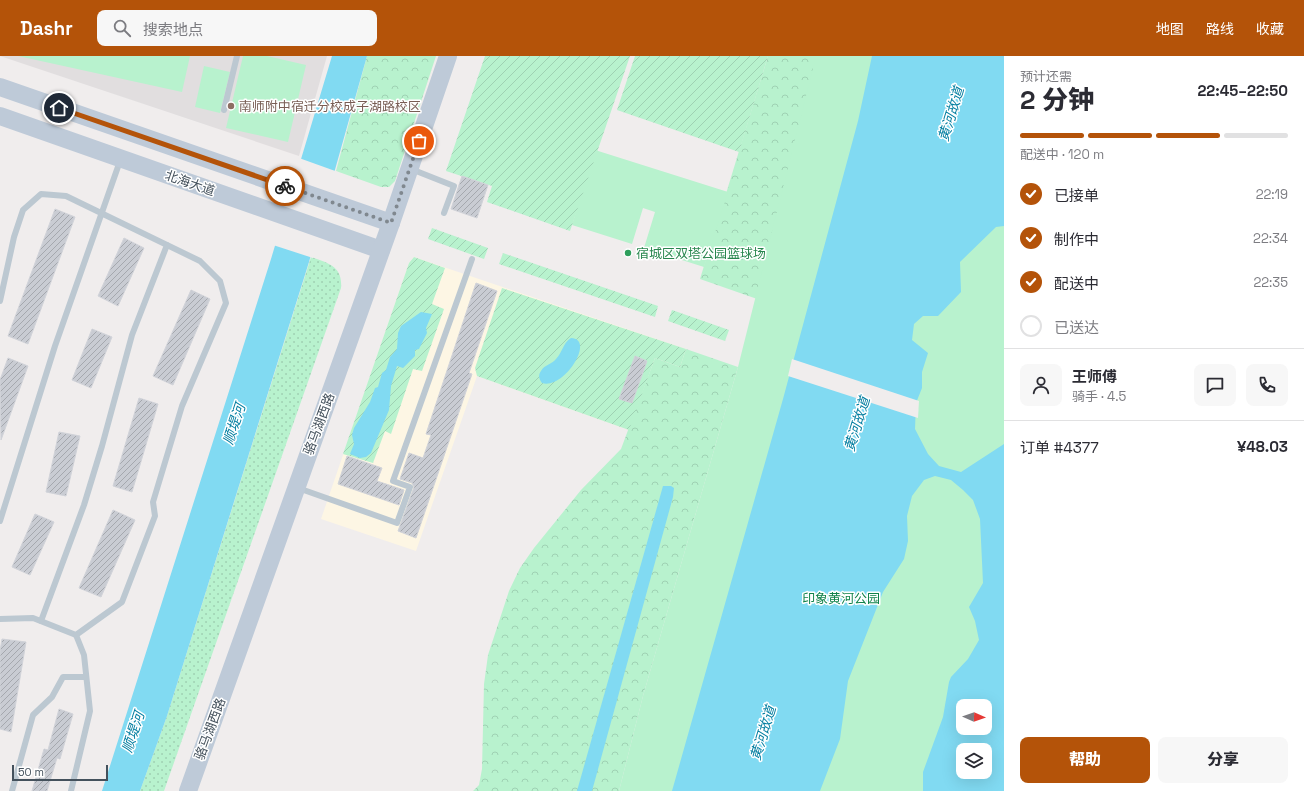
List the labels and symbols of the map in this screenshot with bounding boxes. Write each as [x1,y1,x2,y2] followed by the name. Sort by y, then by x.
[934,83,968,143] water label: 黄河故道
[42,91,76,125] pin
[239,98,421,115] place label: 南师附中宿迁分校成子湖路校区
[226,101,236,111] marker: 南师附中宿迁分校成子湖路校区
[402,124,436,158] pin
[163,166,217,200] street label: 北海大道
[265,166,305,206] courier
[636,245,766,262] place label: 宿城区双塔公园篮球场
[623,248,633,258] marker: 宿城区双塔公园篮球场
[300,391,338,457] street label: 骆马湖西路
[840,393,874,453] water label: 黄河故道
[219,398,250,447] water label: 顺堤河
[802,590,880,607] park label: 印象黄河公园
[191,696,229,762] street label: 骆马湖西路
[956,699,992,735] north arrow
[746,702,780,762] water label: 黄河故道
[118,706,149,755] water label: 顺堤河
[12,763,108,782] scale bar

